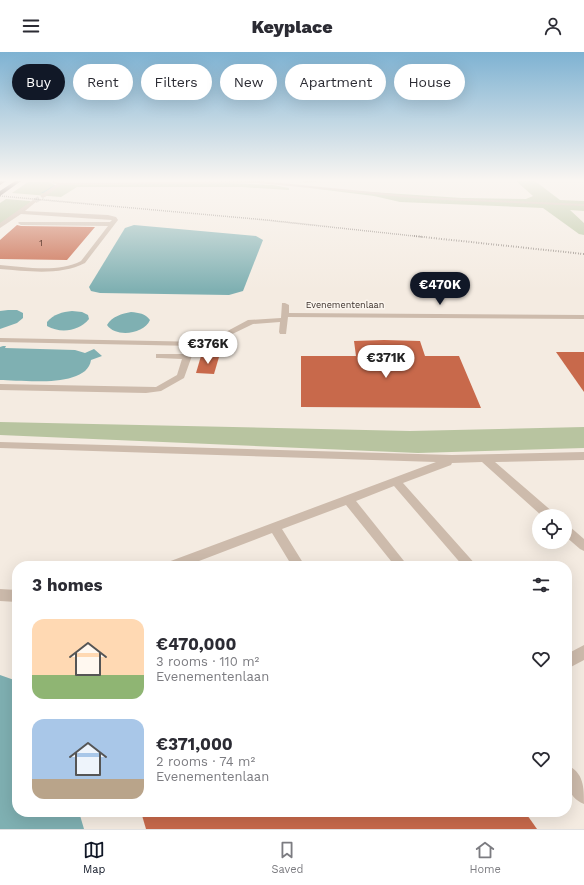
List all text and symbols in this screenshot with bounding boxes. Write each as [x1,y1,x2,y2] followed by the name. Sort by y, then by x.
[20,15,42,37] icon: menu
[542,15,564,37] icon: person
[251,16,333,37] text: Keyplace
[12,64,65,100] chip: Buy
[73,64,133,100] chip: Rent
[141,64,212,100] chip: Filters
[220,64,277,100] chip: New
[285,64,386,100] chip: Apartment
[394,64,465,100] chip: House
[39,238,43,248] house number: 1
[412,272,468,306] pin: €470K
[419,277,461,292] text: €470K
[306,300,384,310] street label: Evenementenlaan
[180,331,236,365] pin: €376K
[187,336,229,351] text: €376K
[358,345,414,379] pin: €371K
[367,350,406,365] text: €371K
[532,509,572,549] map controls
[532,509,572,549] button: locate
[530,574,552,596] icon: filters
[32,575,103,595] text: 3 homes
[156,634,236,654] text: €470,000
[64,635,112,683] icon: home
[530,648,552,670] icon: heart
[156,654,259,669] text: 3 rooms · 110 m²
[156,669,269,684] text: Evenementenlaan
[156,734,233,754] text: €371,000
[64,735,112,783] icon: home
[530,748,552,770] icon: heart
[156,754,255,769] text: 2 rooms · 74 m²
[156,769,269,784] text: Evenementenlaan
[83,839,105,876] tab: Map
[272,839,303,876] tab: Saved
[470,839,501,876] tab: Home

